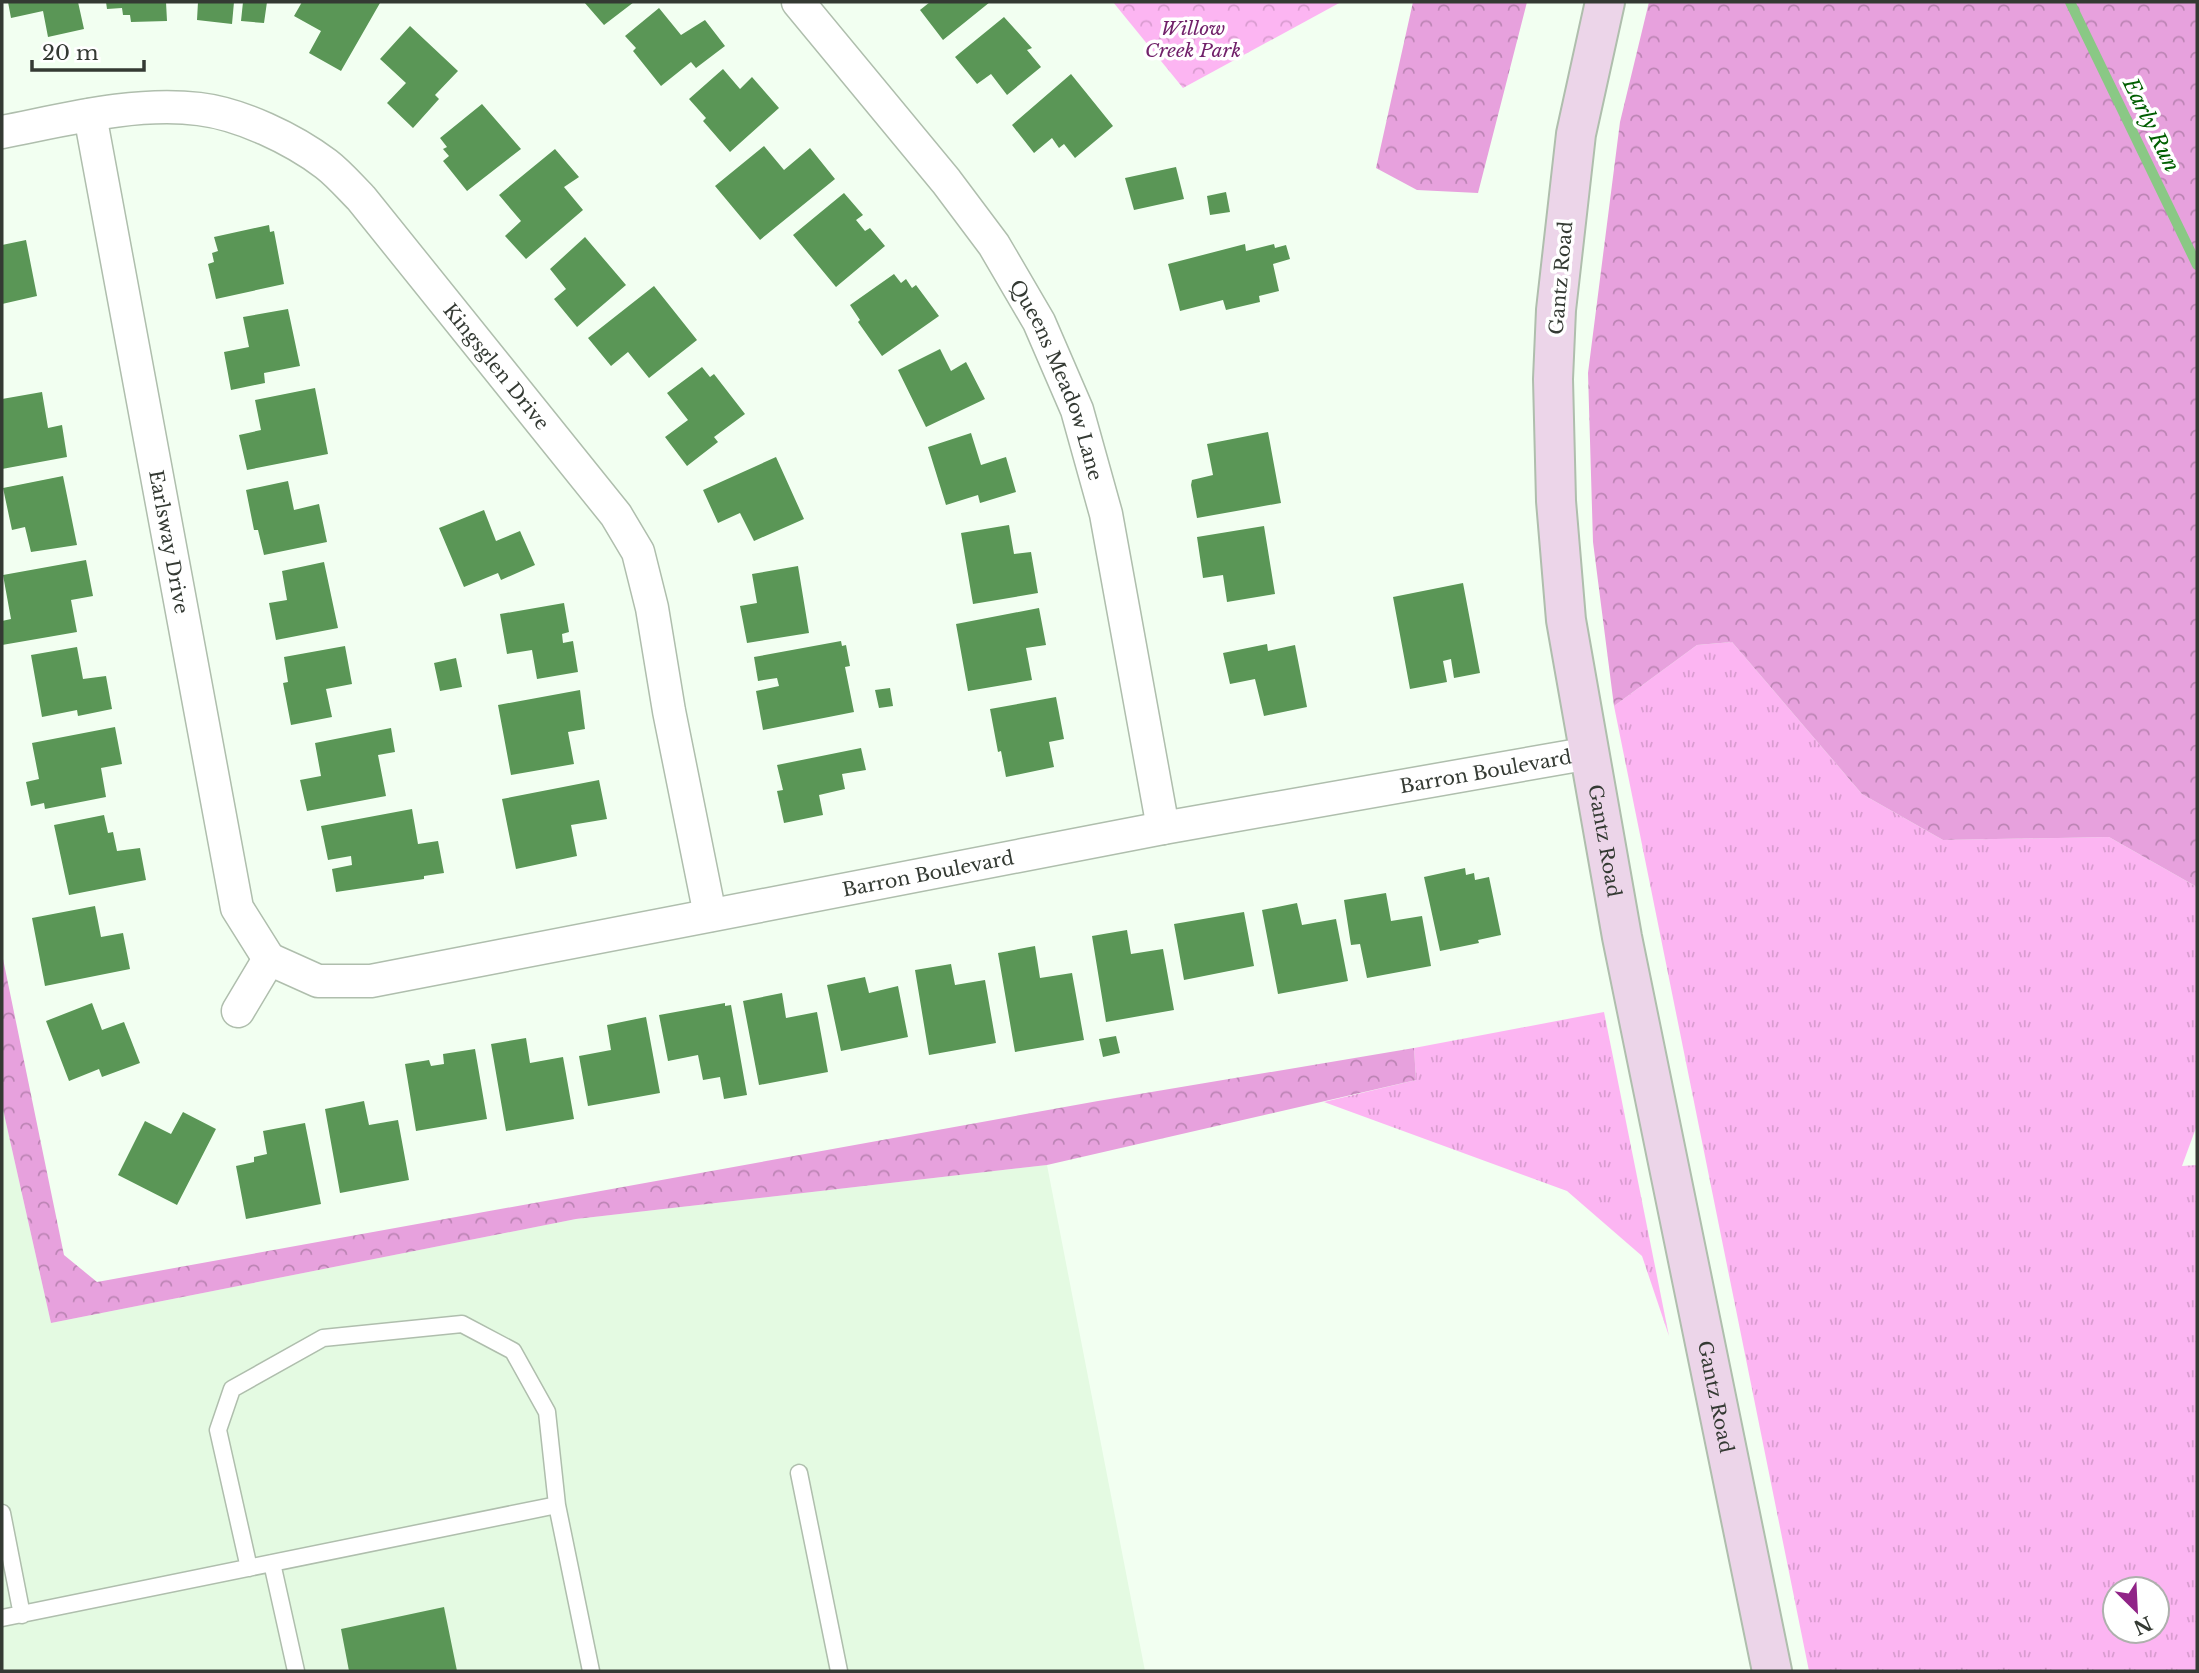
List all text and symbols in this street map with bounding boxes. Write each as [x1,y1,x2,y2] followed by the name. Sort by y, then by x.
[1145,17,1241,62] park label: Willow Creek Park
[32,28,144,72] scale bar
[42,40,99,66] text: 20 m
[2117,73,2185,176] water label: Early Run
[1545,220,1577,336] street label: Gantz Road
[1005,275,1108,483] street label: Queens Meadow Lane
[439,299,554,434] street label: Kingsglen Drive
[145,468,194,615] street label: Earlsway Drive
[1398,745,1574,798] street label: Barron Boulevard
[1584,783,1626,899] street label: Gantz Road
[840,846,1016,901] street label: Barron Boulevard
[1693,1339,1739,1455] street label: Gantz Road
[2101,1575,2171,1645] north arrow
[2130,1611,2156,1639] text: N

